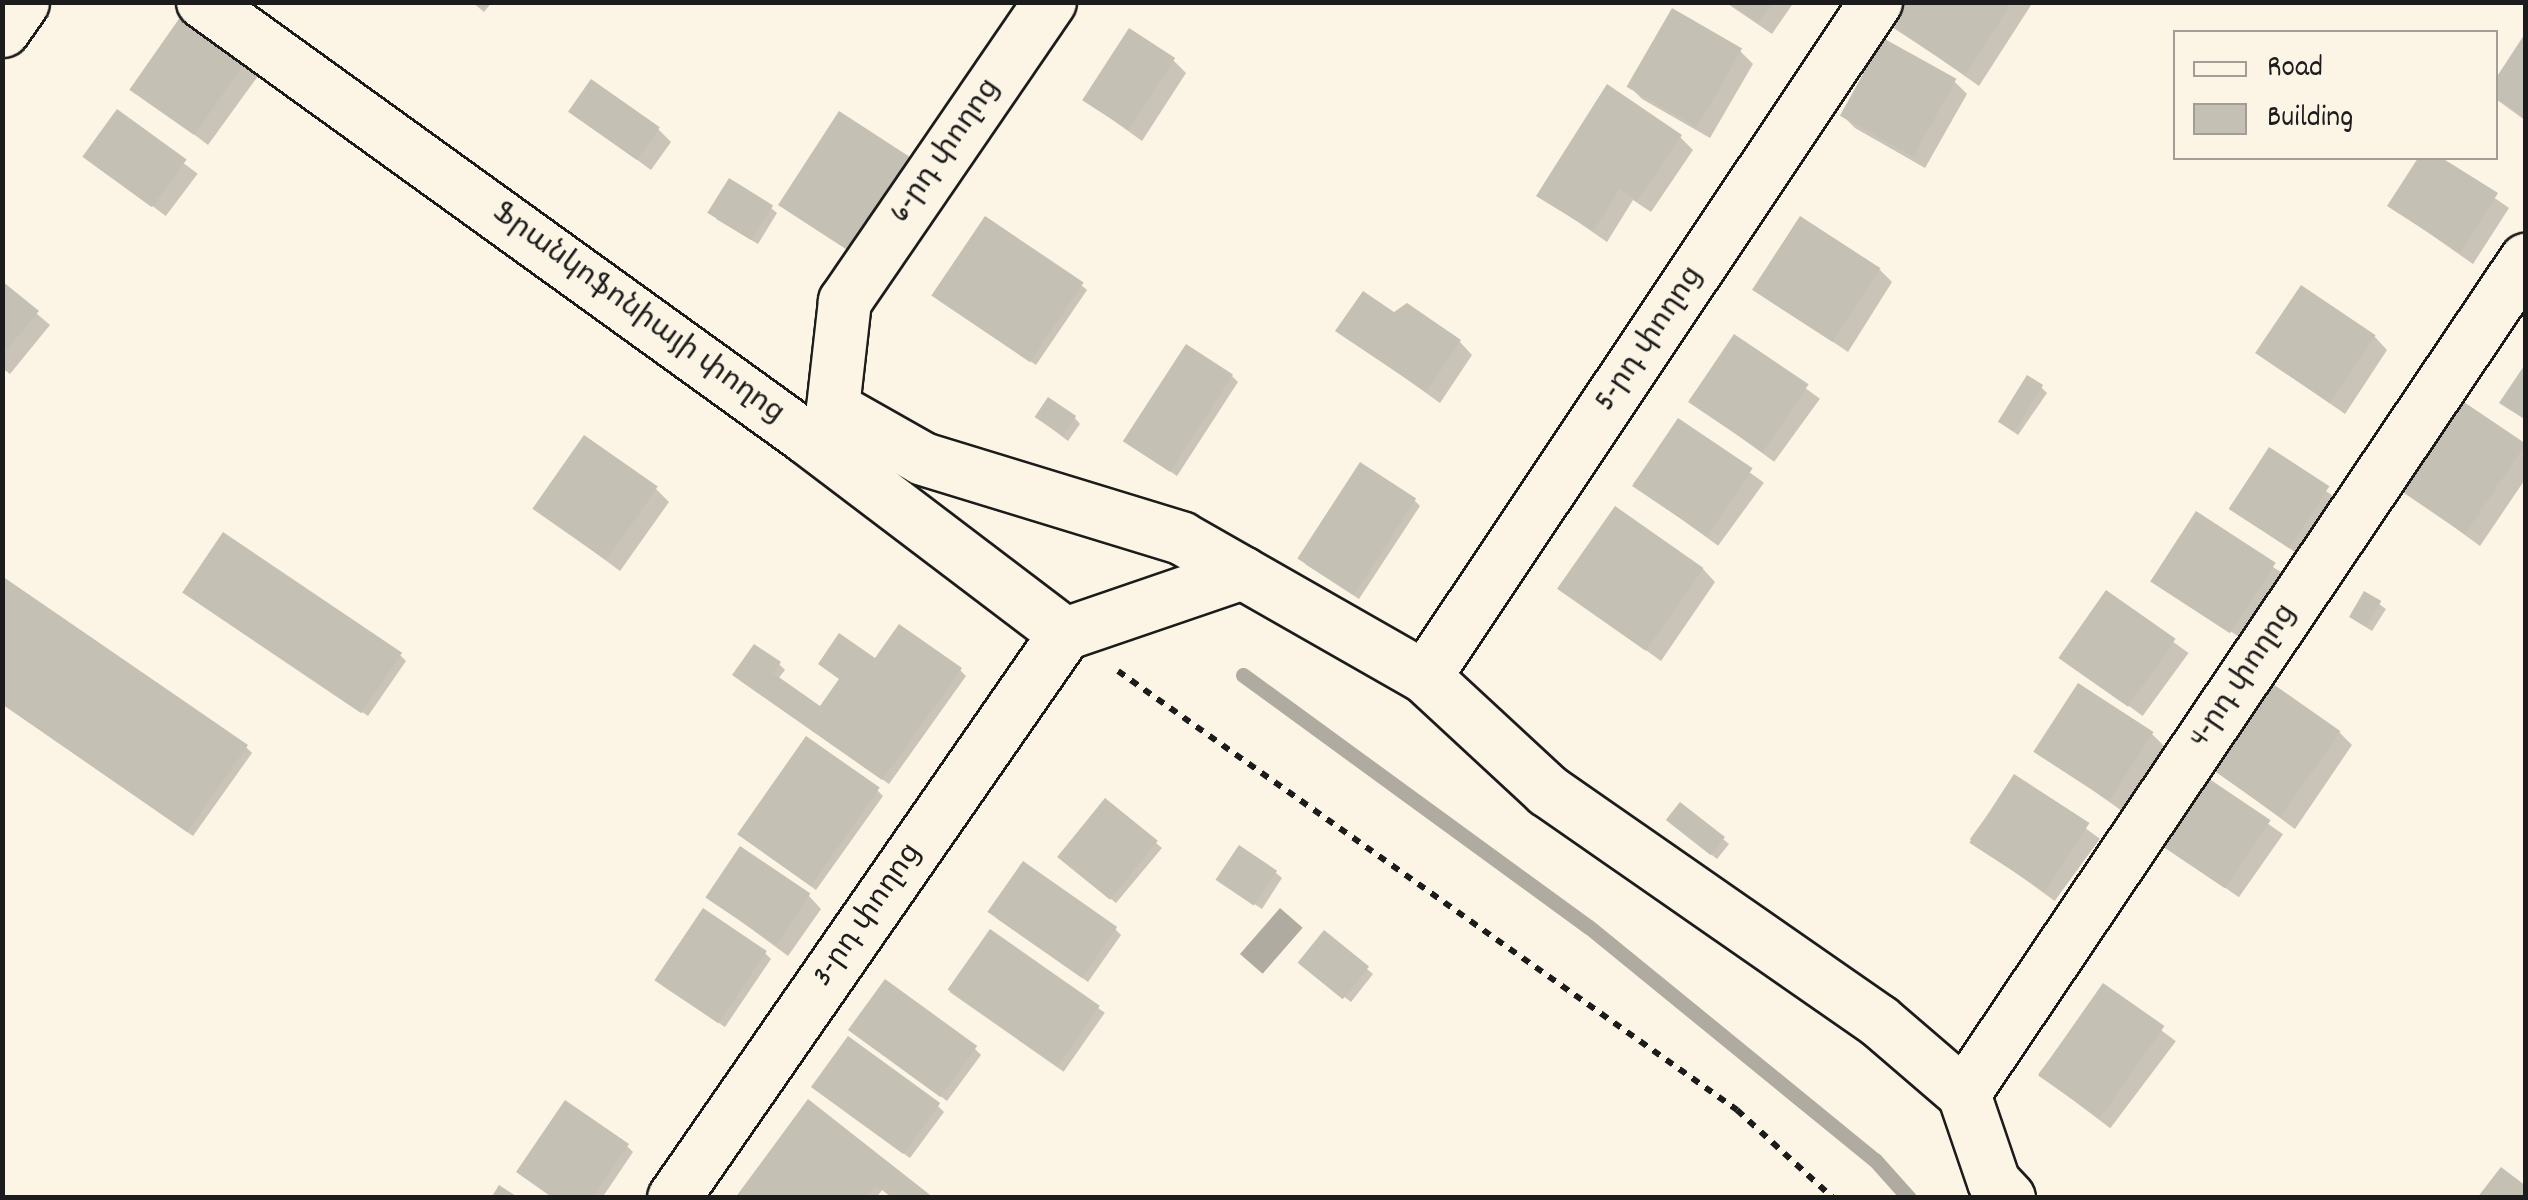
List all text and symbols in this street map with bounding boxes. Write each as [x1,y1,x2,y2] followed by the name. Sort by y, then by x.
[2173,30,2498,160] legend
[2267,48,2323,91] text: Road
[884,73,1010,231] street label: 6-րդ փողոց
[2267,98,2353,141] text: Building
[484,197,790,433] street label: Ֆրանկոֆոնիայի փողոց
[1589,261,1713,419] street label: 5-րդ փողոց
[2184,598,2306,756] street label: 4-րդ փողոց
[806,837,932,995] street label: 3-րդ փողոց

